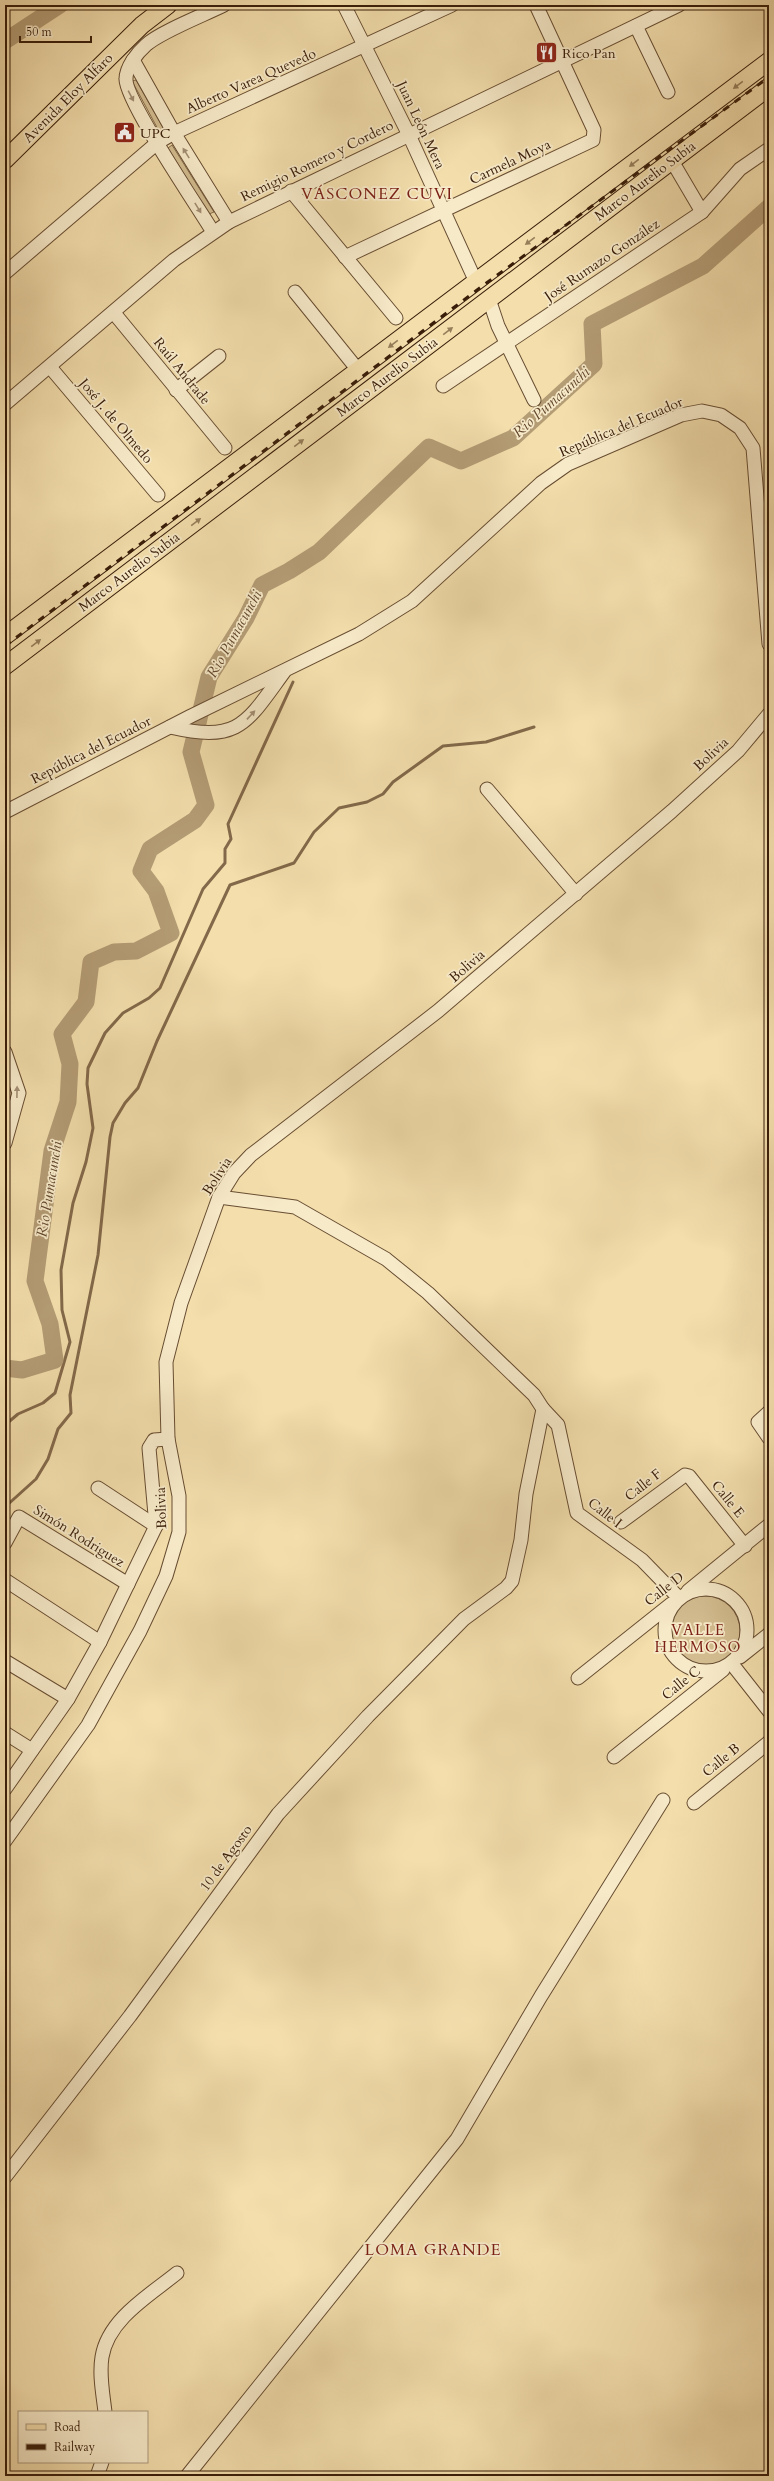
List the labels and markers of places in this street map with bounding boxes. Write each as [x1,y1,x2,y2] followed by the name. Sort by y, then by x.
[533,40,559,66] restaurant icon: Rico Pan
[562,44,616,63] place label: Rico Pan
[112,120,138,146] public building icon: UPC
[140,124,171,143] place label: UPC

